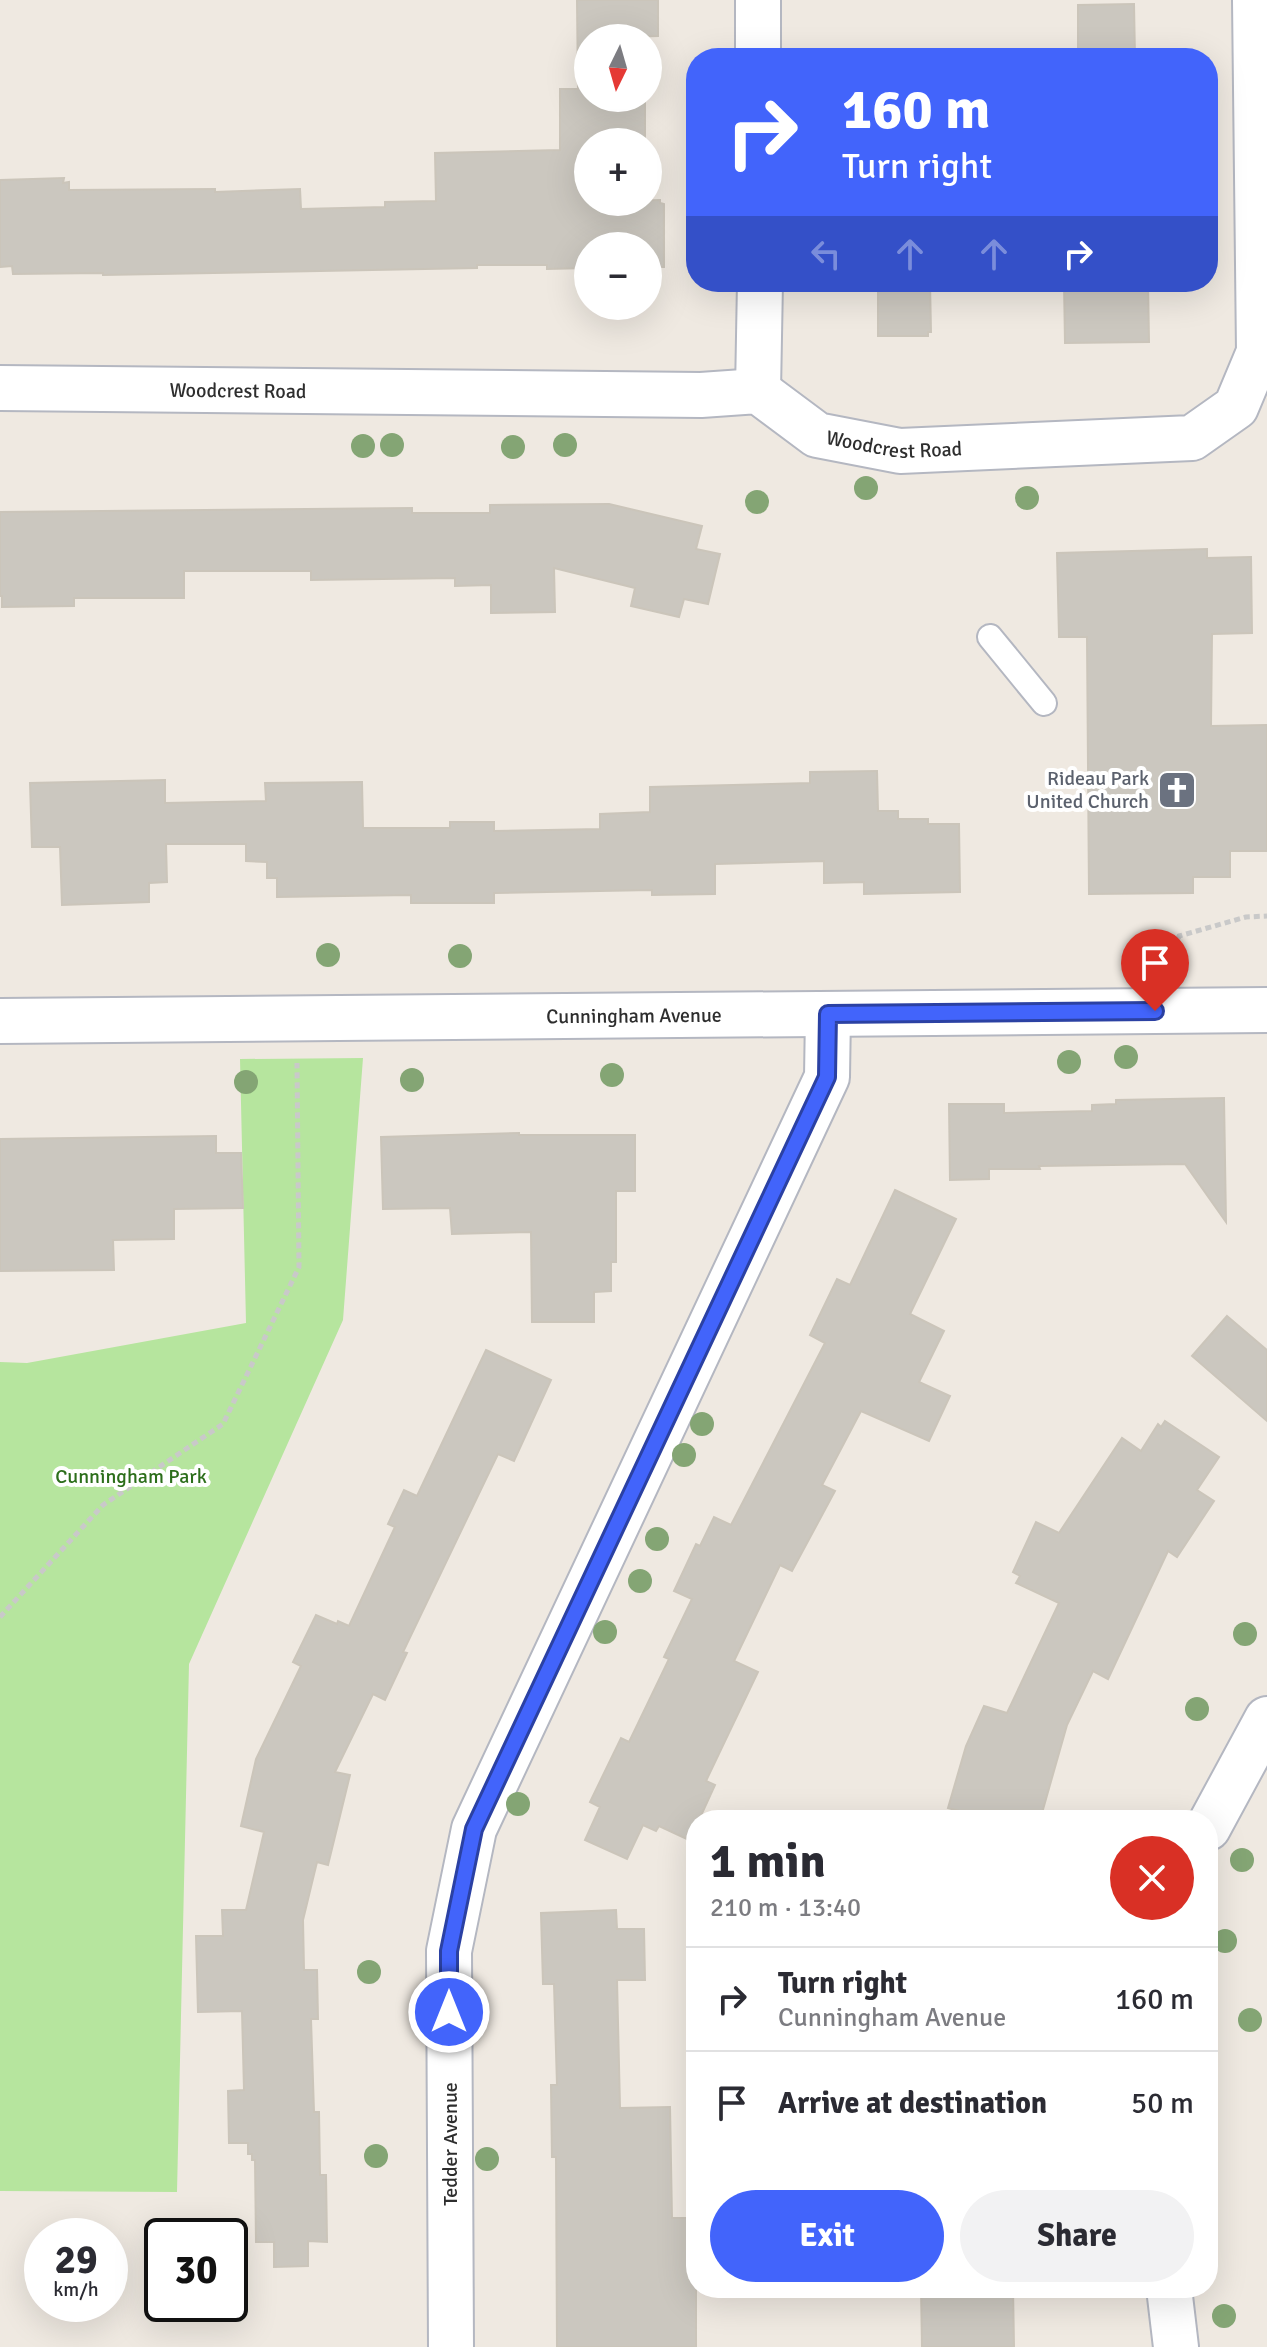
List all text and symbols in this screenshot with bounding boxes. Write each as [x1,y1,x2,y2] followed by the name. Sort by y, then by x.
[574,24,662,112] north arrow
[574,24,662,320] map controls
[842,75,990,144] text: 160 m
[710,80,814,184] icon: right
[574,128,662,216] button: +
[842,144,992,189] text: Turn right
[574,232,662,320] button: −
[804,232,848,276] icon: left
[888,232,932,276] icon: ahead
[972,232,1016,276] icon: ahead
[1056,232,1100,276] icon: right
[169,378,307,404] street label: Woodcrest Road
[824,425,963,464] street label: Woodcrest Road
[1026,766,1149,814] place label: Rideau Park United Church
[1156,769,1198,811] church icon: Rideau Park United Church
[1121,929,1189,1011] pin
[1133,941,1177,985] icon: arrive
[546,1003,722,1029] street label: Cunningham Avenue
[55,1464,207,1489] park label: Cunningham Park
[710,1832,826,1891] text: 1 min
[1110,1836,1194,1920] button: close
[710,1892,861,1924] text: 210 m · 13:40
[778,1965,907,2002] text: Turn right
[407,1970,491,2054] position arrow
[710,1977,754,2021] icon: right
[1115,1981,1194,2018] text: 160 m
[778,2002,1006,2034] text: Cunningham Avenue
[710,2081,754,2125] icon: arrive
[438,2082,463,2206] street label: Tedder Avenue
[778,2085,1047,2122] text: Arrive at destination
[1131,2085,1194,2122] text: 50 m
[710,2190,944,2282] button: Exit
[960,2190,1194,2282] button: Share
[144,2218,248,2322] speed limit sign: 30
[54,2235,98,2285] text: 29
[53,2277,99,2302] text: km/h

